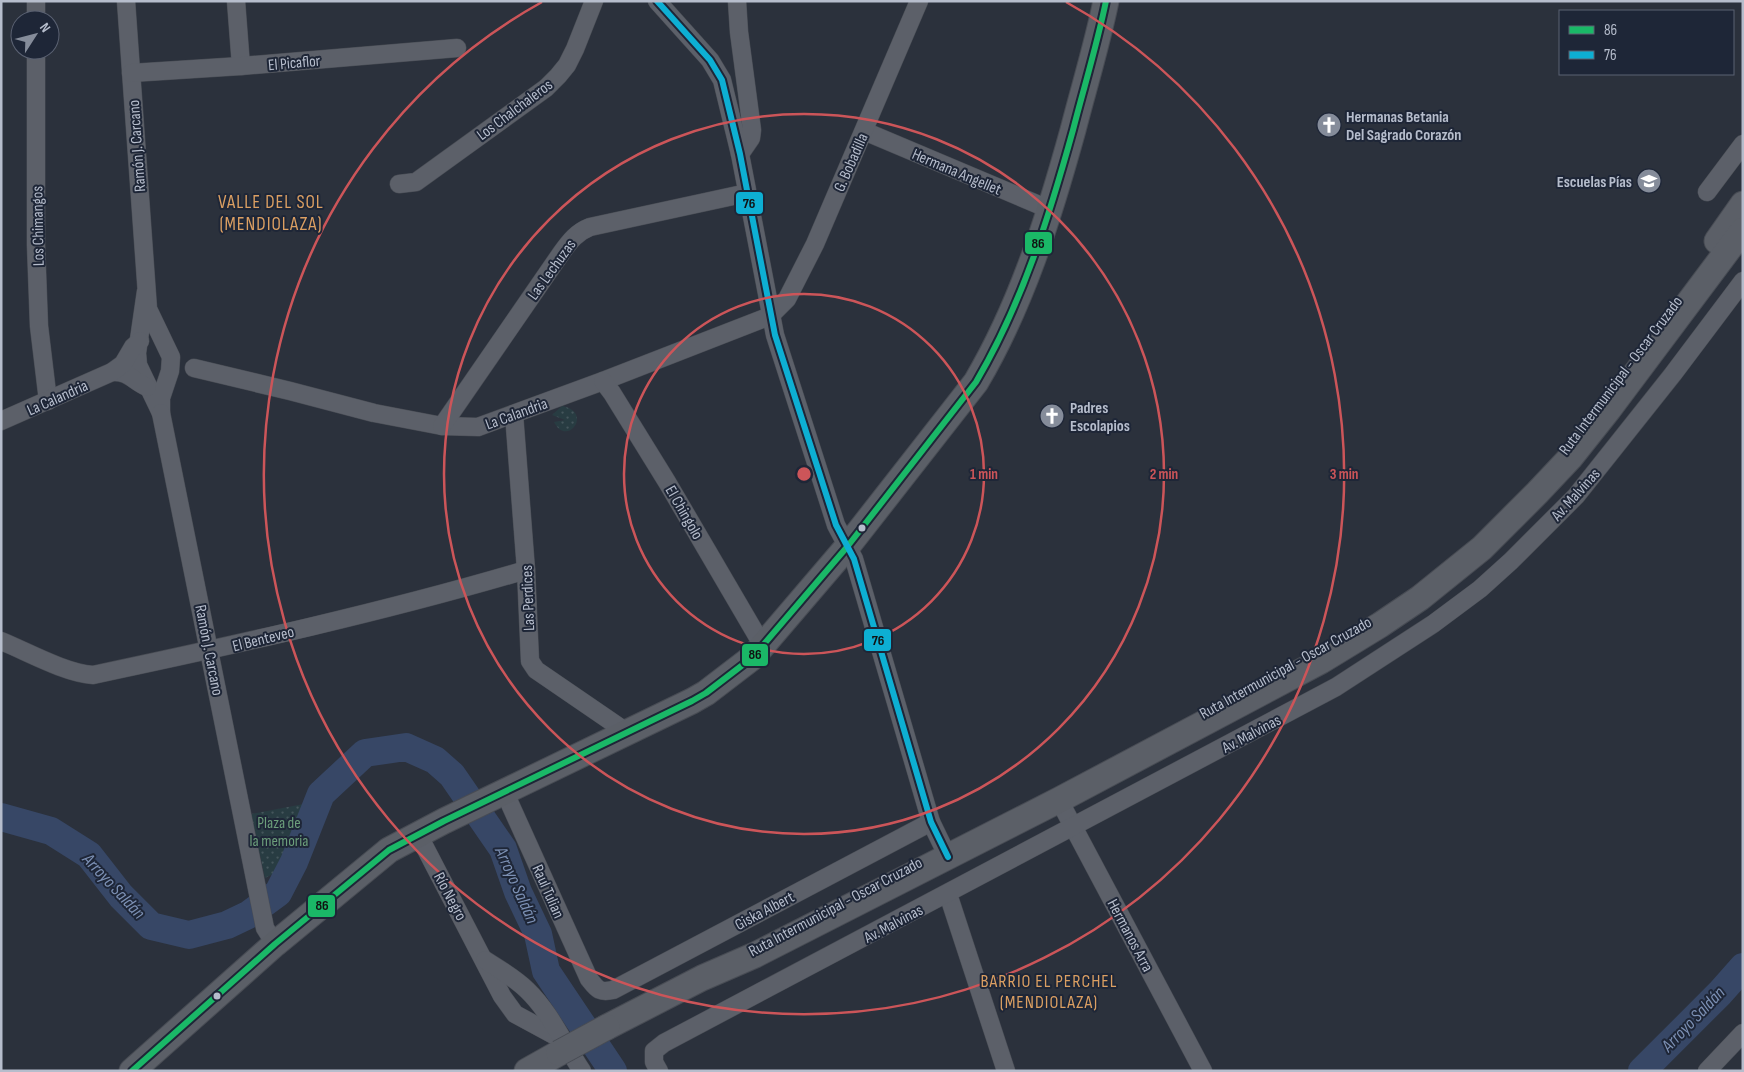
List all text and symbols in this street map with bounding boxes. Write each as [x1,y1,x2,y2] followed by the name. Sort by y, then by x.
[10,10,60,60] north arrow
[1559,10,1734,75] legend
[36,20,54,36] text: N
[1604,21,1617,40] text: 86
[1604,46,1617,65] text: 76
[267,52,321,75] street label: El Picaflor
[473,75,557,145] street label: Los Chalchaleros
[125,99,150,192] street label: Ramón J. Carcano
[1346,108,1461,145] place label: Hermanas Betania Del Sagrado Corazón
[1316,112,1342,138] church icon: Hermanas Betania Del Sagrado Corazón
[830,130,873,195] street label: G. Bobadilla
[909,145,1004,200] street label: Hermana Angellet
[1636,168,1662,194] school or university icon: Escuelas Pías
[1557,173,1632,192] place label: Escuelas Pías
[28,185,49,266] street label: Los Chimangos
[218,191,324,236] district label: VALLE DEL SOL (MENDIOLAZA)
[735,191,764,215] line badge: 76
[743,195,756,212] text: 76
[1024,231,1053,255] line badge: 86
[1031,235,1045,252] text: 86
[524,236,581,304] street label: Las Lechuzas
[1555,293,1687,459] street label: Ruta Intermunicipal - Oscar Cruzado
[24,377,91,420] street label: La Calandria
[483,394,550,434] street label: La Calandria
[1070,399,1130,436] place label: Padres Escolapios
[1039,403,1065,429] church icon: Padres Escolapios
[795,465,813,483] centre of rings
[970,465,998,484] text: 1 min
[1150,465,1178,484] text: 2 min
[1330,465,1358,484] text: 3 min
[1547,465,1605,526] street label: Av. Malvinas
[661,482,707,543] street label: El Chingolo
[857,523,867,533] unlabelled marker
[518,564,539,631] street label: Las Perdices
[190,603,227,697] street label: Ramón J. Carcano
[1196,613,1375,724] street label: Ruta Intermunicipal - Oscar Cruzado
[231,623,296,656] street label: El Benteveo
[863,628,892,652] line badge: 76
[872,632,885,649] text: 76
[741,643,769,667] line badge: 86
[748,646,762,663] text: 86
[1218,711,1285,758] street label: Av. Malvinas
[249,814,309,851] park label: Plaza de la memoria
[490,843,543,927] water label: Arroyo Saldán
[77,848,150,924] water label: Arroyo Saldán
[746,853,926,961] street label: Ruta Intermunicipal - Oscar Cruzado
[527,862,568,921] street label: Raul Tulian
[429,870,470,924] street label: Río Negro
[732,888,798,935] street label: Giska Albert
[307,894,336,918] line badge: 86
[1103,896,1157,975] street label: Hermanos Arra
[315,897,329,914] text: 86
[860,901,927,948] street label: Av. Malvinas
[981,971,1117,1013] district label: BARRIO EL PERCHEL (MENDIOLAZA)
[1657,982,1730,1057] water label: Arroyo Saldán
[212,991,222,1001] unlabelled marker

